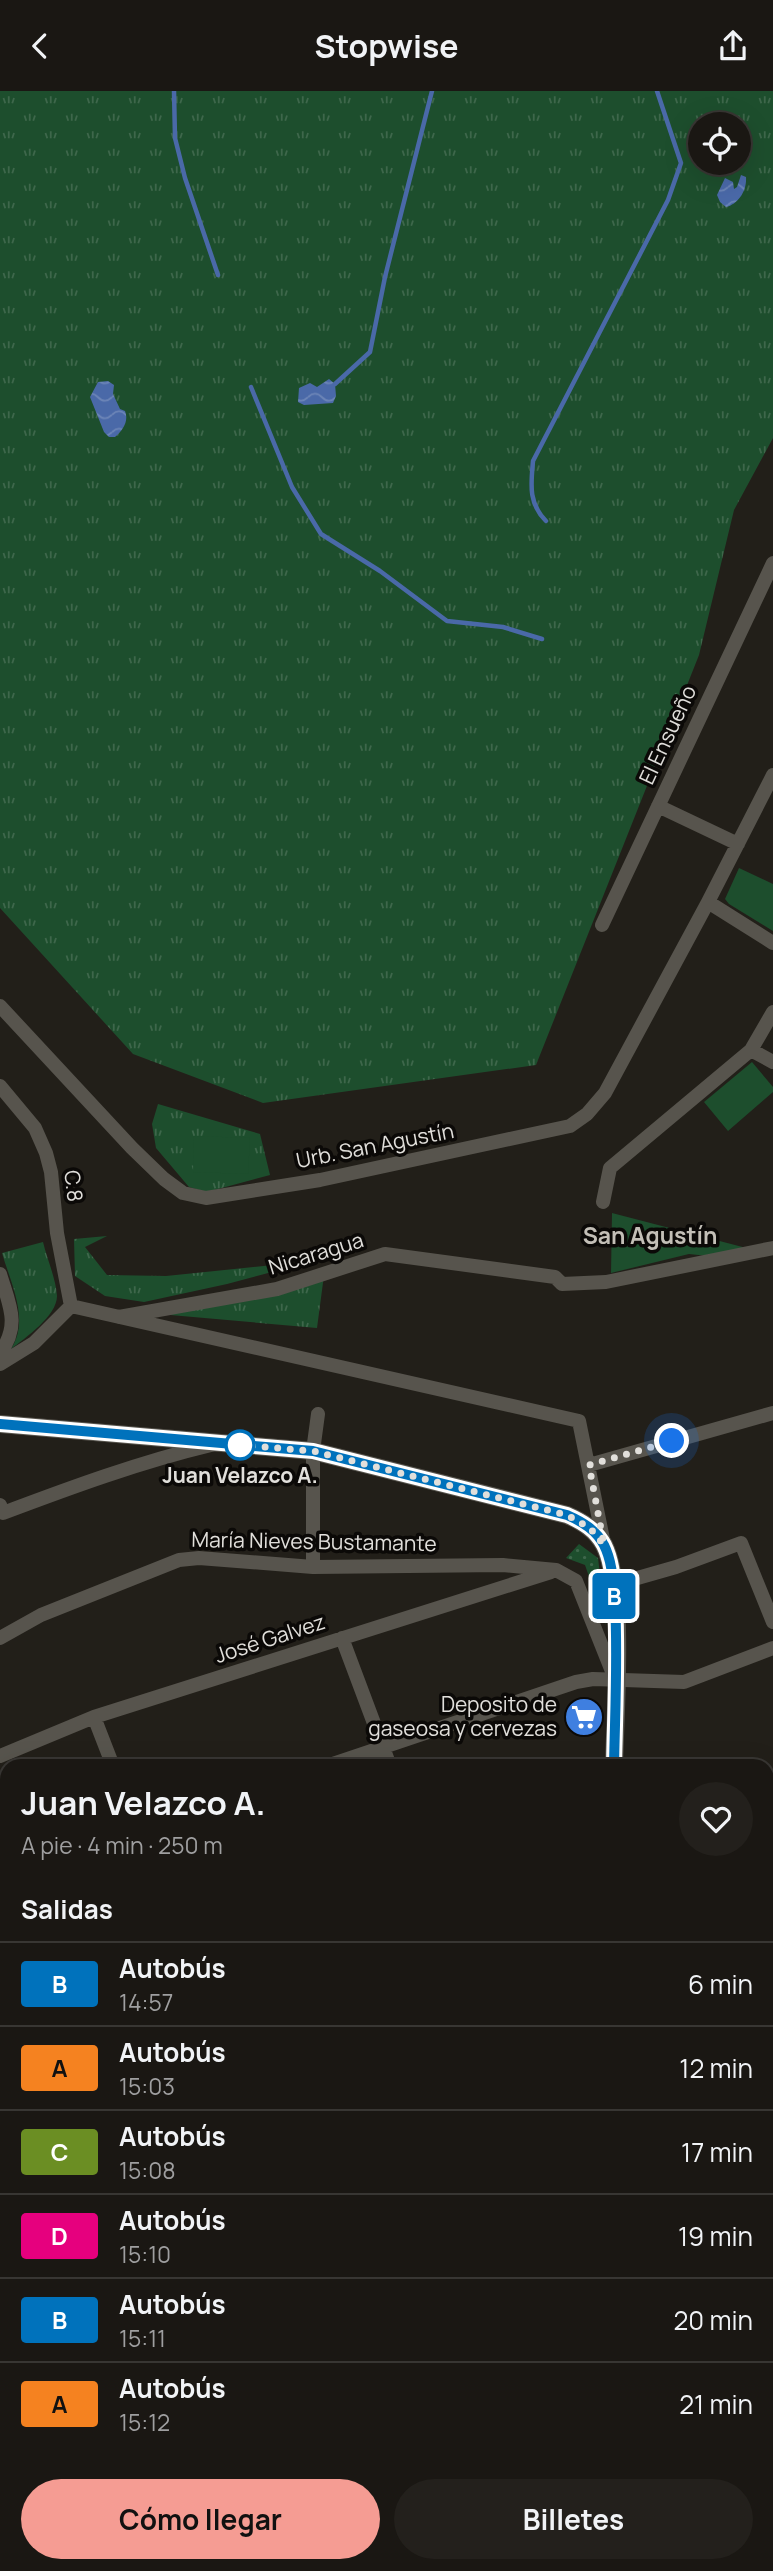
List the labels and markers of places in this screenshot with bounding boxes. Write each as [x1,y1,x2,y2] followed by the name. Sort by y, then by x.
[225,1430,255,1460] marker: Juan Velazco A.
[162,1461,318,1489] place label: Juan Velazco A.
[368,1690,557,1742] place label: Deposito de gaseosa y cervezas
[563,1696,605,1738] supermarket icon: Deposito de gaseosa y cervezas

